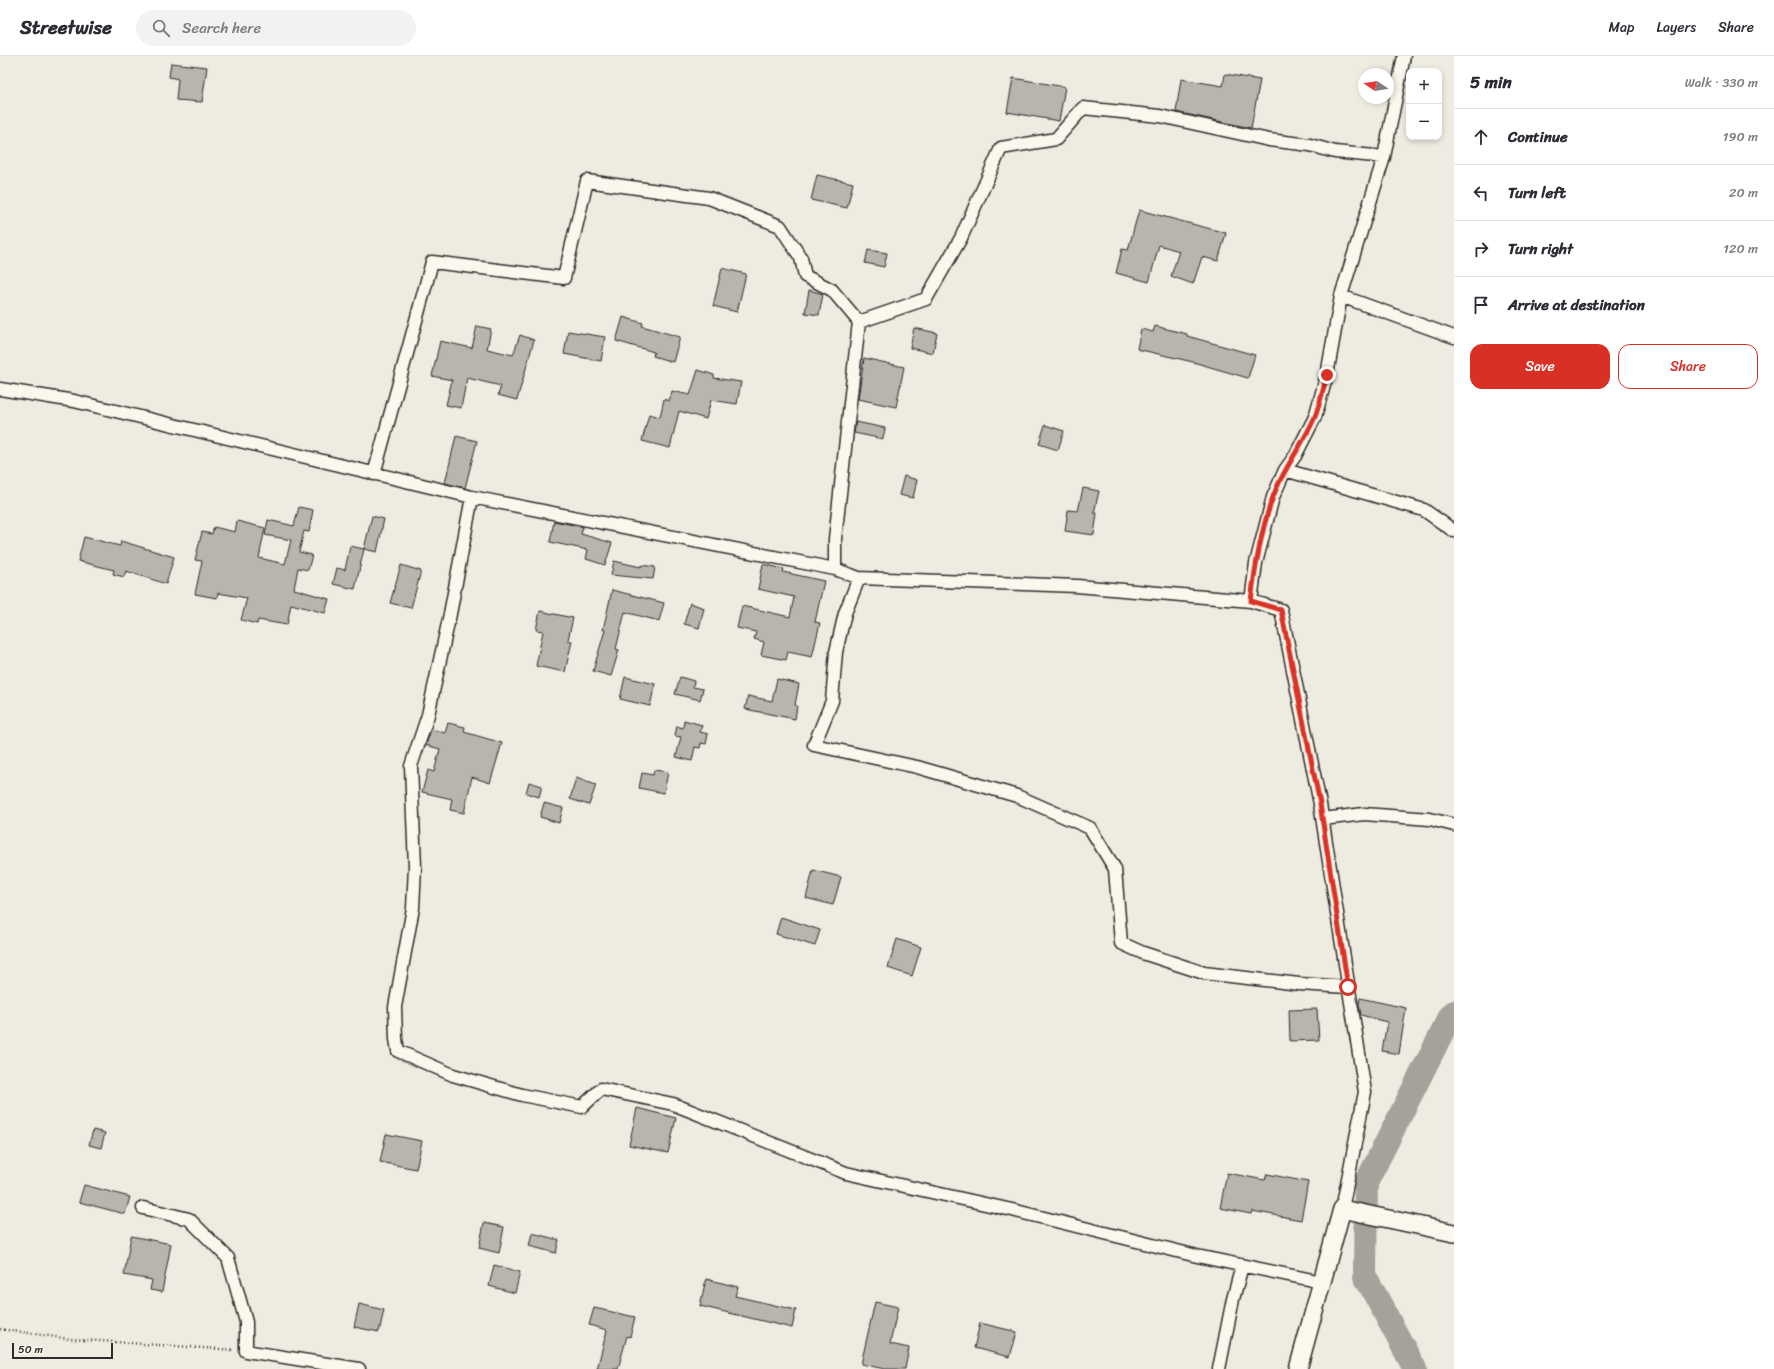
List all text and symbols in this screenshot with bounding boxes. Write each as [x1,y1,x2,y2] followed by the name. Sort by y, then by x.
[136,10,416,46] search box
[20,11,112,44] text: Streetwise
[182,15,261,41] text: Search here
[1609,15,1634,40] text: Map
[1656,15,1696,40] text: Layers
[1718,15,1754,40] text: Share
[150,17,172,39] icon: search
[1470,67,1512,97] text: 5 min
[1358,68,1394,104] north arrow
[1406,68,1442,140] map controls
[1406,68,1442,104] button: +
[1685,71,1758,94] text: Walk · 330 m
[1406,104,1442,140] button: −
[1508,124,1568,150] text: Continue
[1723,125,1758,148] text: 190 m
[1470,126,1492,148] icon: ahead
[1508,180,1566,206] text: Turn left
[1729,181,1758,204] text: 20 m
[1470,182,1492,204] icon: left
[1508,236,1573,262] text: Turn right
[1723,237,1758,260] text: 120 m
[1470,238,1492,260] icon: right
[1508,292,1645,318] text: Arrive at destination
[1470,294,1492,316] icon: arrive
[1470,344,1610,389] button: Save
[1618,344,1758,389] button: Share
[1318,366,1336,384] route end
[1339,978,1357,996] route start
[18,1340,43,1359] text: 50 m
[12,1341,113,1360] scale bar

